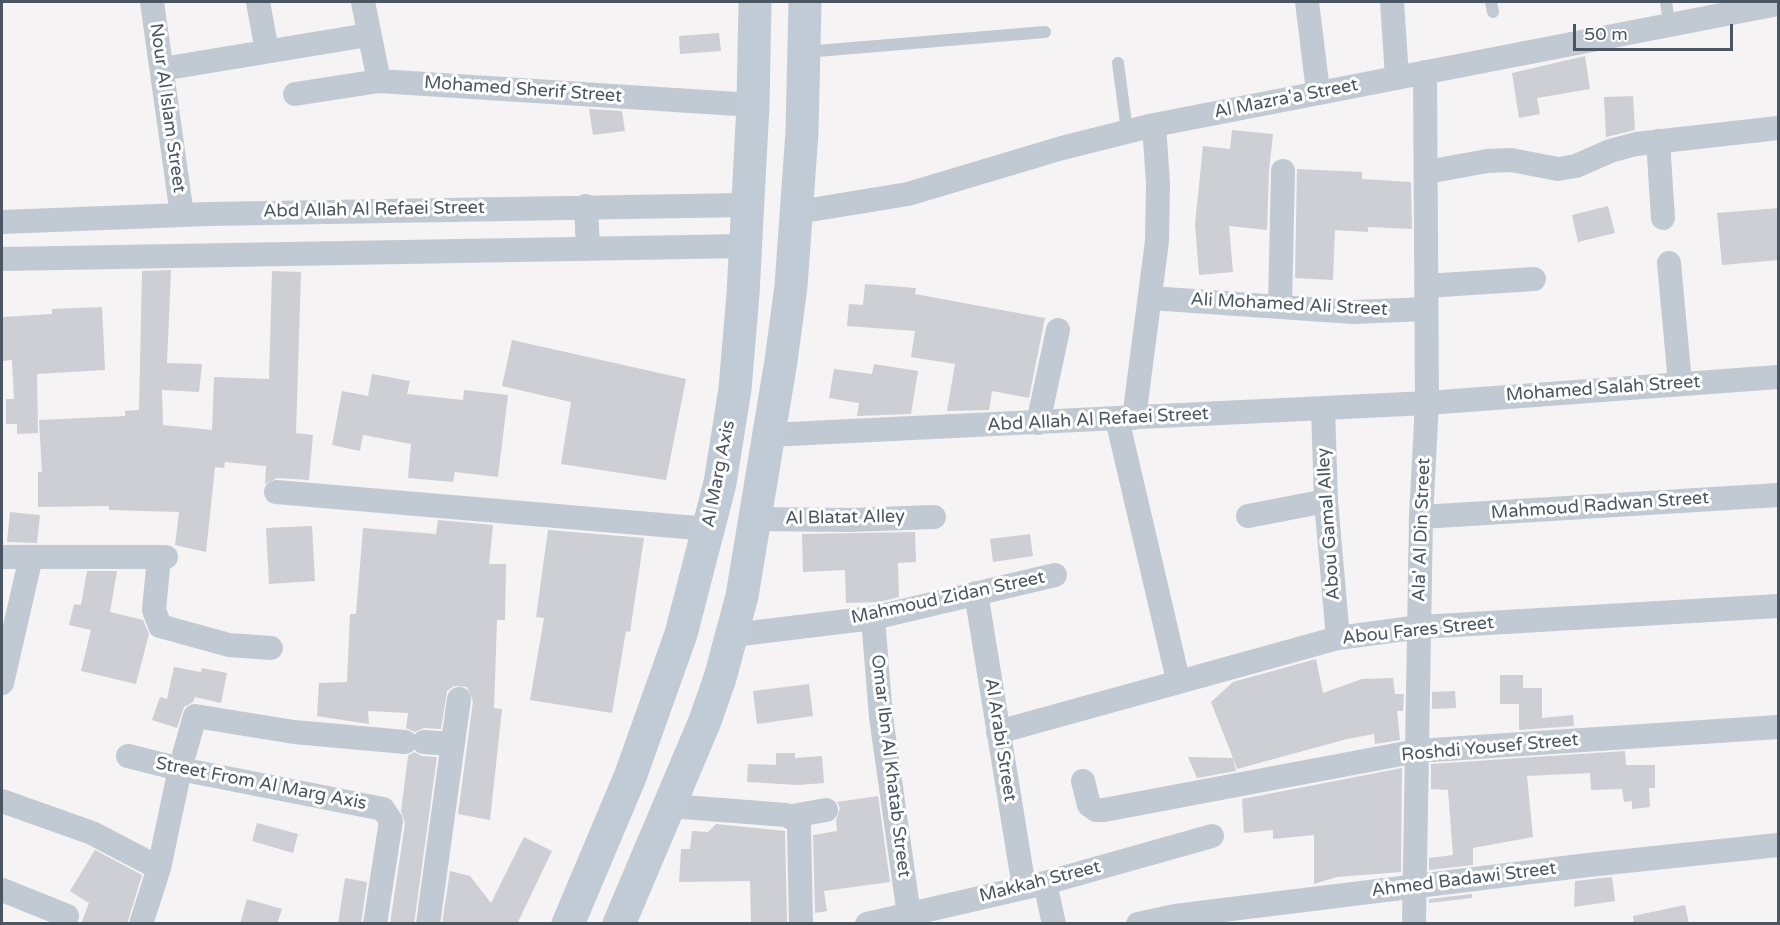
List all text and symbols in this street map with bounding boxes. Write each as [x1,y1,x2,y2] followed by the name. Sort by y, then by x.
[1576,12,1736,50] scale bar
[144,22,190,194] street label: Nour Al Islam Street
[1584,23,1628,45] text: 50 m
[423,72,623,108] street label: Mohamed Sherif Street
[1212,74,1360,124] street label: Al Mazra'a Street
[263,197,485,223] street label: Abd Allah Al Refaei Street
[1190,289,1388,321] street label: Ali Mohamed Ali Street
[1505,371,1701,407] street label: Mohamed Salah Street
[987,403,1209,437] street label: Abd Allah Al Refaei Street
[698,418,740,530] street label: Al Marg Axis
[1313,447,1345,601] street label: Abou Gamal Alley
[1409,458,1435,602] street label: Ala' Al Din Street
[1490,488,1710,524] street label: Mahmoud Radwan Street
[785,506,905,530] street label: Al Blatat Alley
[849,567,1047,629] street label: Mahmoud Zidan Street
[1341,612,1495,650] street label: Abou Fares Street
[866,653,914,879] street label: Omar Ibn Al Khatab Street
[980,677,1020,803] street label: Al Arabi Street
[1401,729,1579,767] street label: Roshdi Yousef Street
[154,753,368,815] street label: Street From Al Marg Axis
[977,857,1103,907] street label: Makkah Street
[1370,858,1558,902] street label: Ahmed Badawi Street

